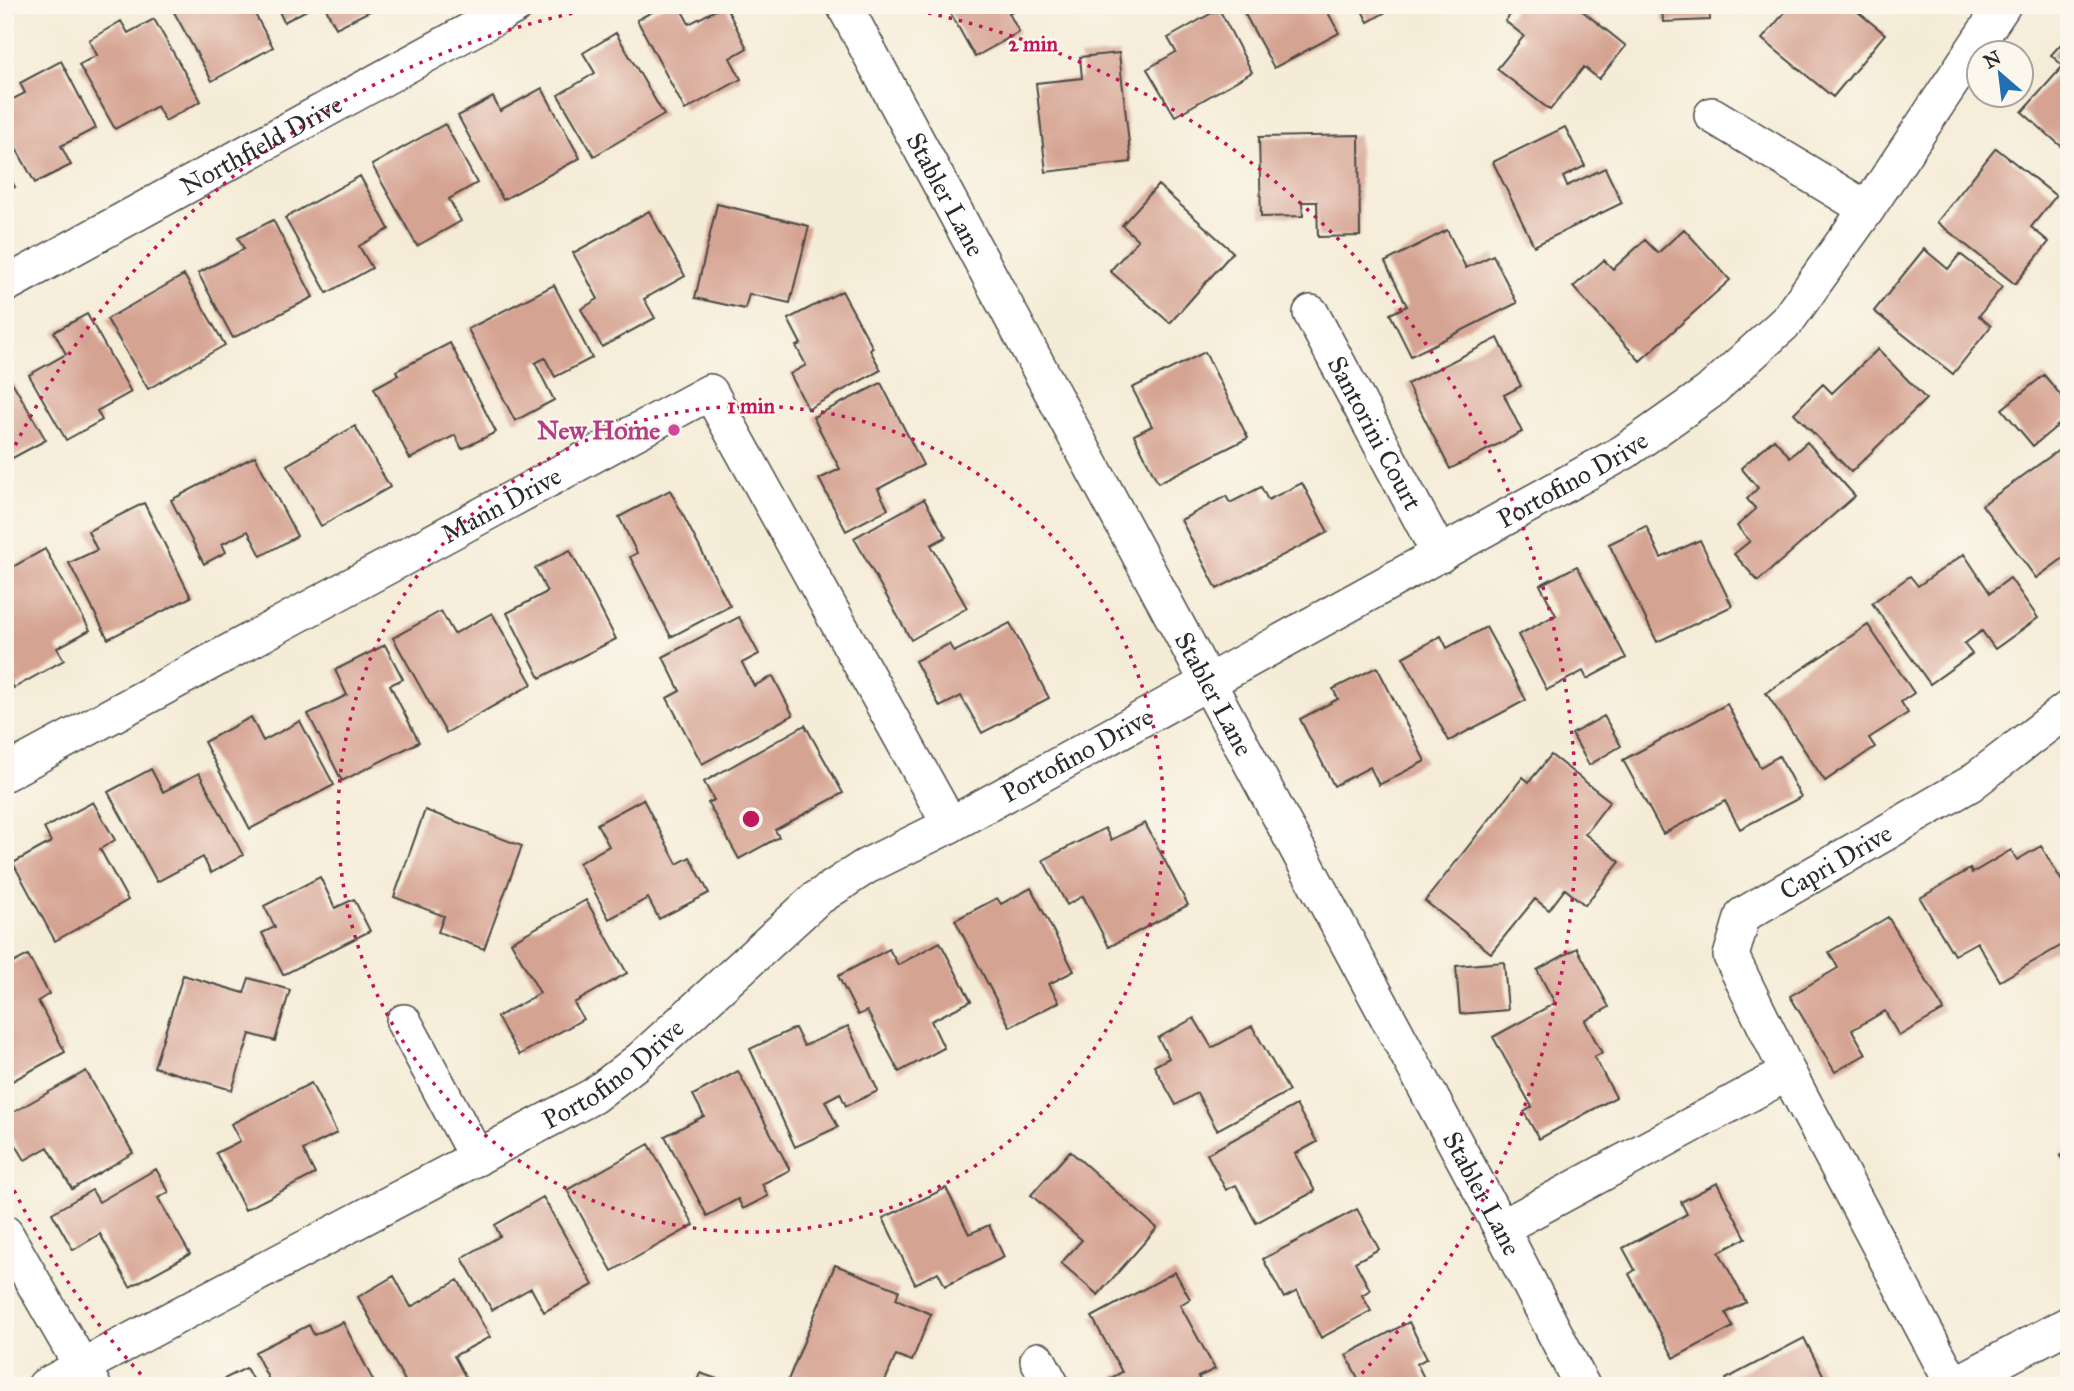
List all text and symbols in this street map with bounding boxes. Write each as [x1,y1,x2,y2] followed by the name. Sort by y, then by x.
[1008,31,1058,57] text: 2 min
[1966,38,2036,108] north arrow
[1980,45,2005,73] text: N
[175,88,348,202] street label: Northfield Drive
[899,127,992,262] street label: Stabler Lane
[1321,350,1429,516] street label: Santorini Court
[727,393,775,419] text: 1 min
[537,414,660,446] place label: New Home
[666,422,682,438] marker: New Home
[1492,424,1654,535] street label: Portofino Drive
[436,459,567,550] street label: Mann Drive
[1168,626,1260,761] street label: Stabler Lane
[996,700,1158,809] street label: Portofino Drive
[739,807,763,831] centre of rings
[1774,817,1897,907] street label: Capri Drive
[537,1012,691,1136] street label: Portofino Drive
[1436,1126,1528,1261] street label: Stabler Lane

